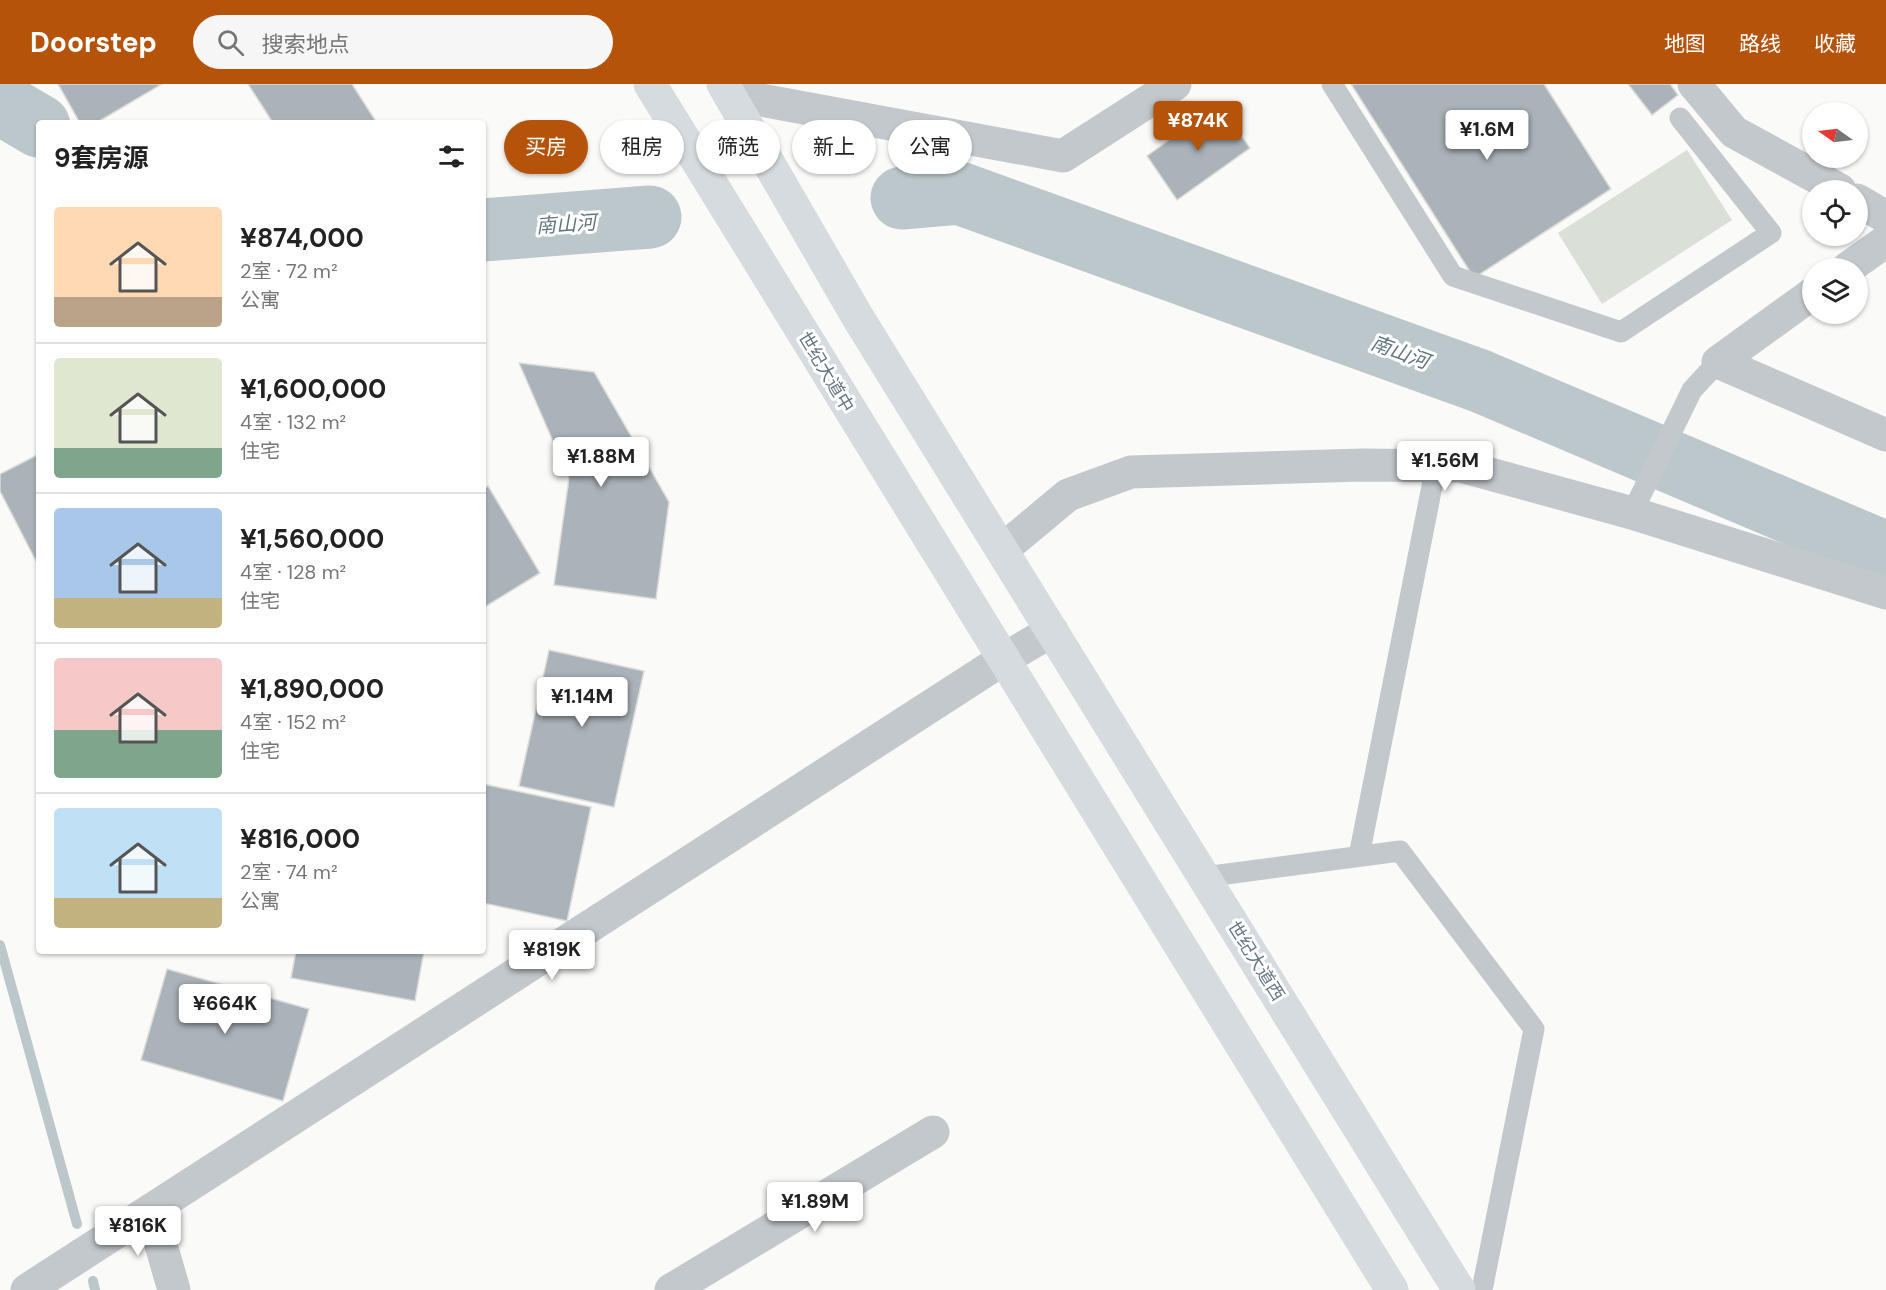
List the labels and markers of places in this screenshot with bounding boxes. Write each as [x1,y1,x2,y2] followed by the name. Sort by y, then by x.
[1156,101,1240,152] pin: ¥874K
[1445,110,1529,161] pin: ¥1.6M
[552,437,650,488] pin: ¥1.88M
[1396,441,1494,492] pin: ¥1.56M
[533,677,631,728] pin: ¥1.14M
[510,930,594,981] pin: ¥819K
[183,984,267,1035] pin: ¥664K
[766,1182,864,1233] pin: ¥1.89M
[96,1206,180,1257] pin: ¥816K

